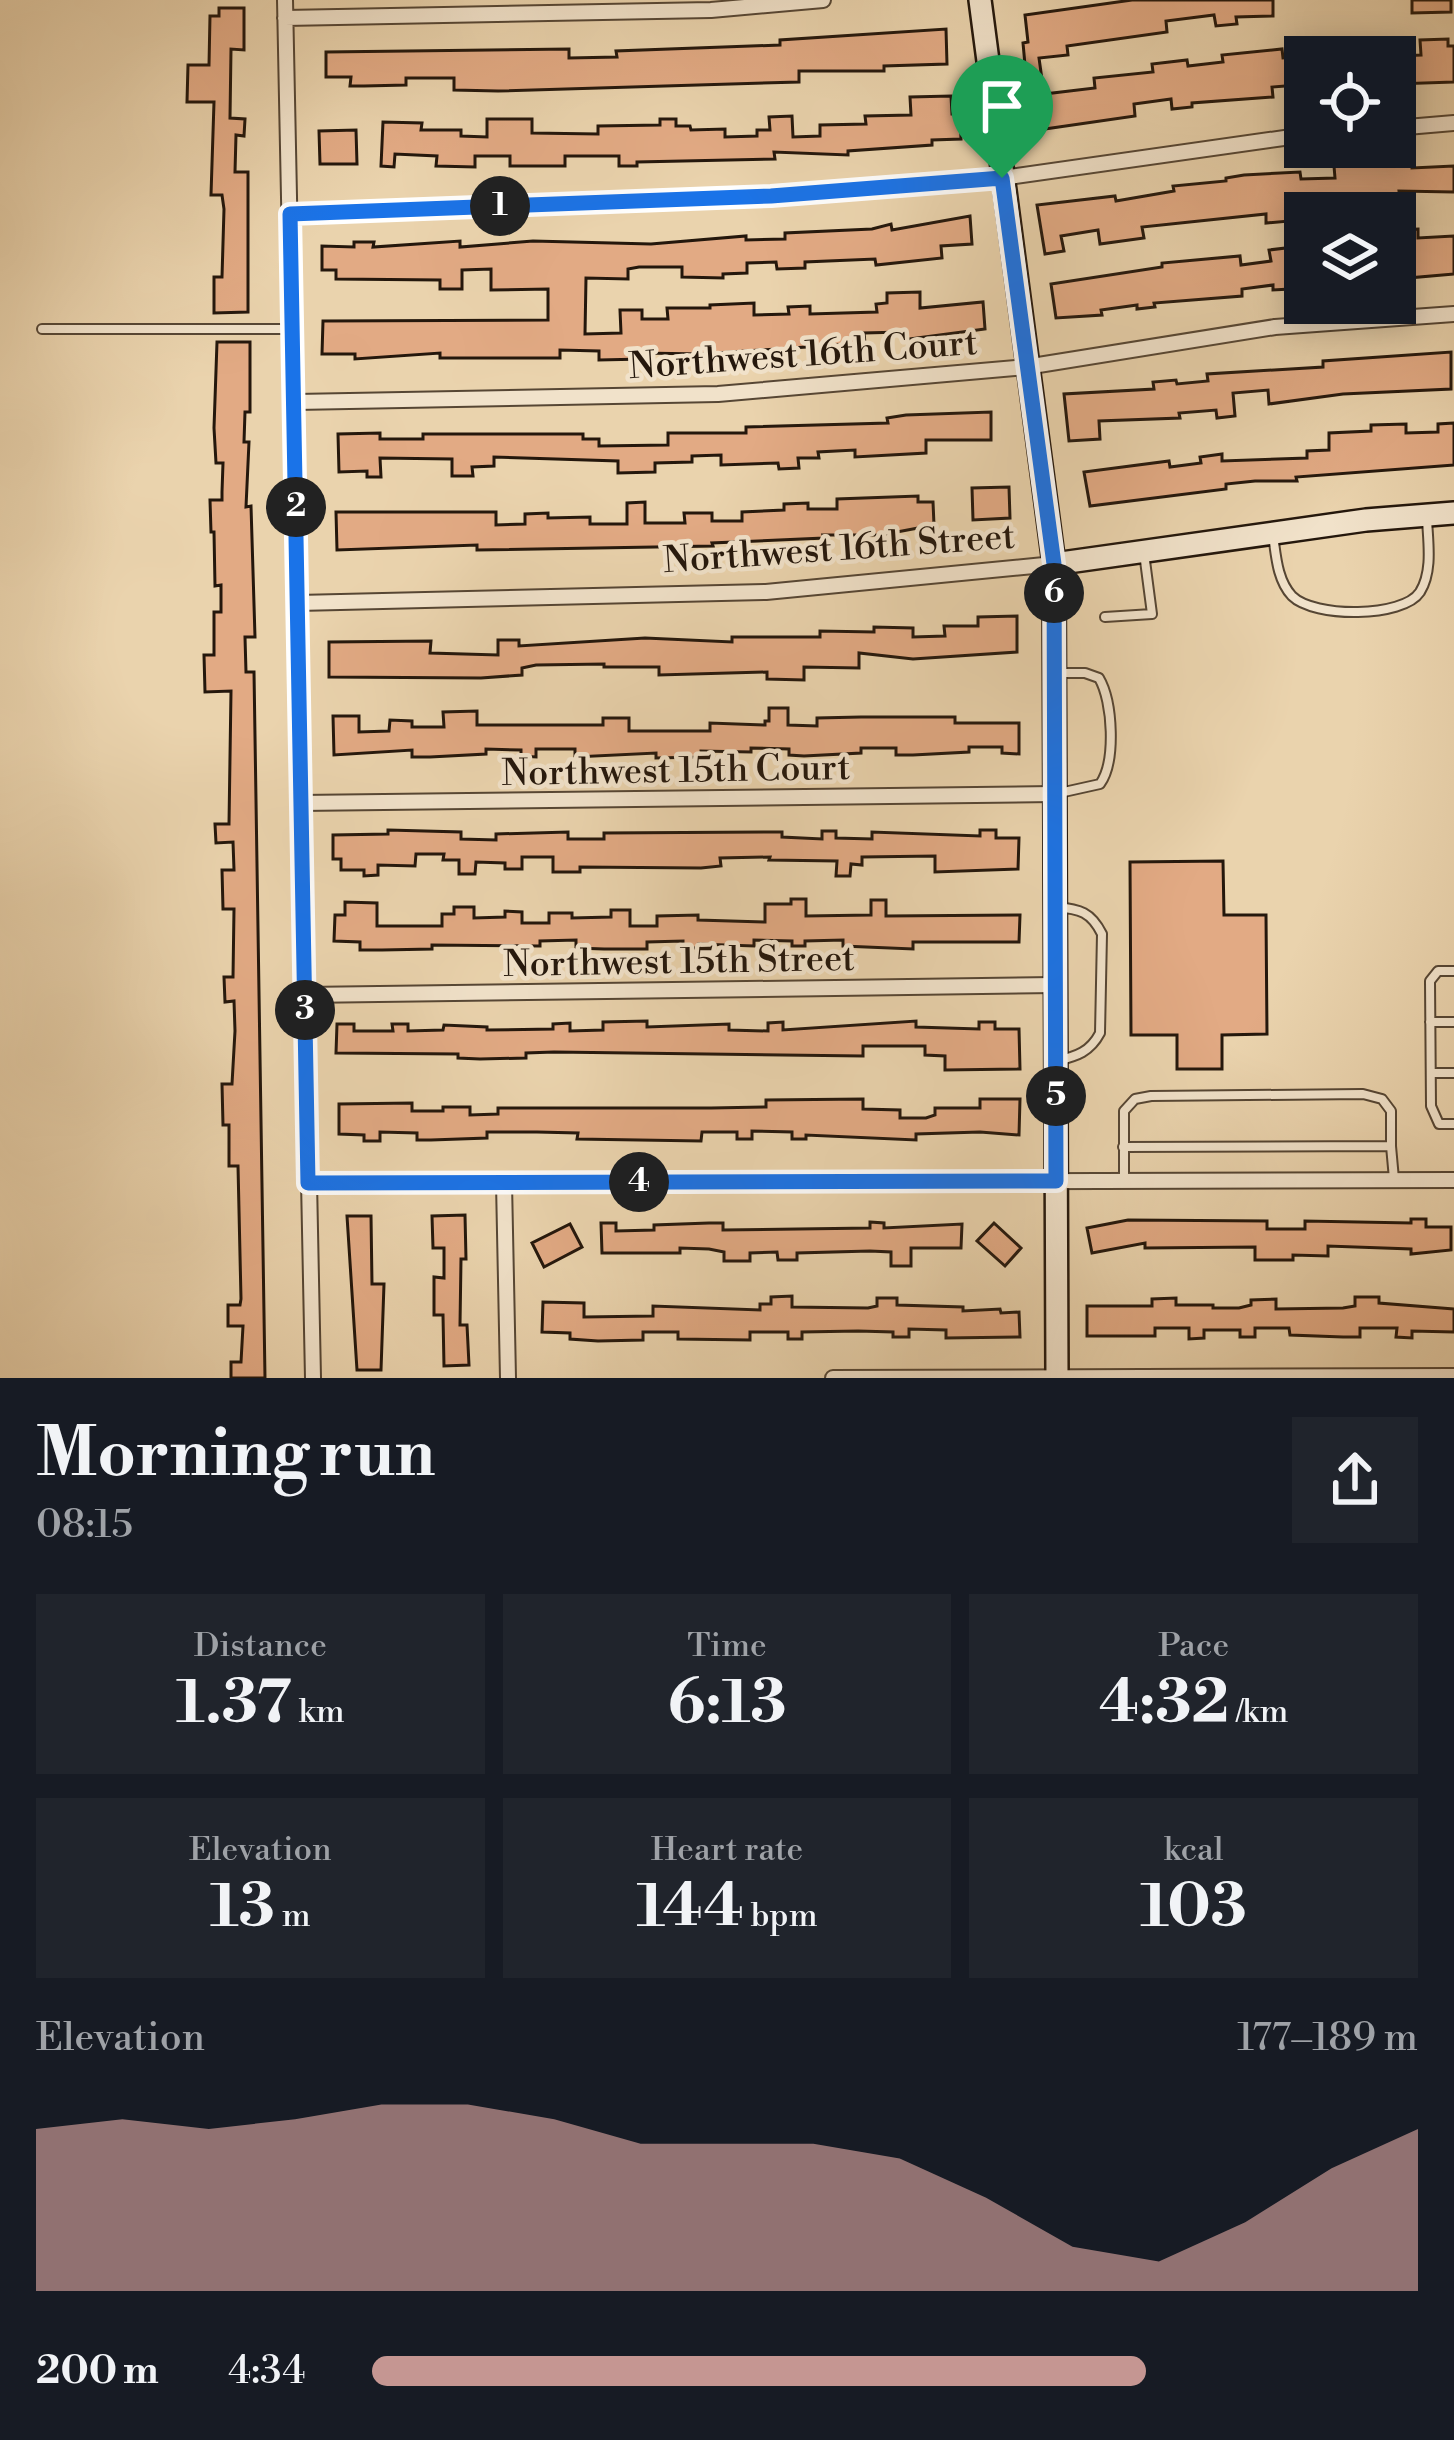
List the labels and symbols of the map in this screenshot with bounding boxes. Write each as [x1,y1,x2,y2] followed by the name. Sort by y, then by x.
[951,55,1053,178] pin
[470,176,530,236] pin: 1
[627,321,979,390] street label: Northwest 16th Court
[266,477,326,537] pin: 2
[662,515,1017,584] street label: Northwest 16th Street
[1024,563,1084,623] pin: 6
[501,746,851,797] street label: Northwest 15th Court
[503,937,856,988] street label: Northwest 15th Street
[275,980,335,1040] pin: 3
[1026,1066,1086,1126] pin: 5
[609,1152,669,1212] pin: 4

